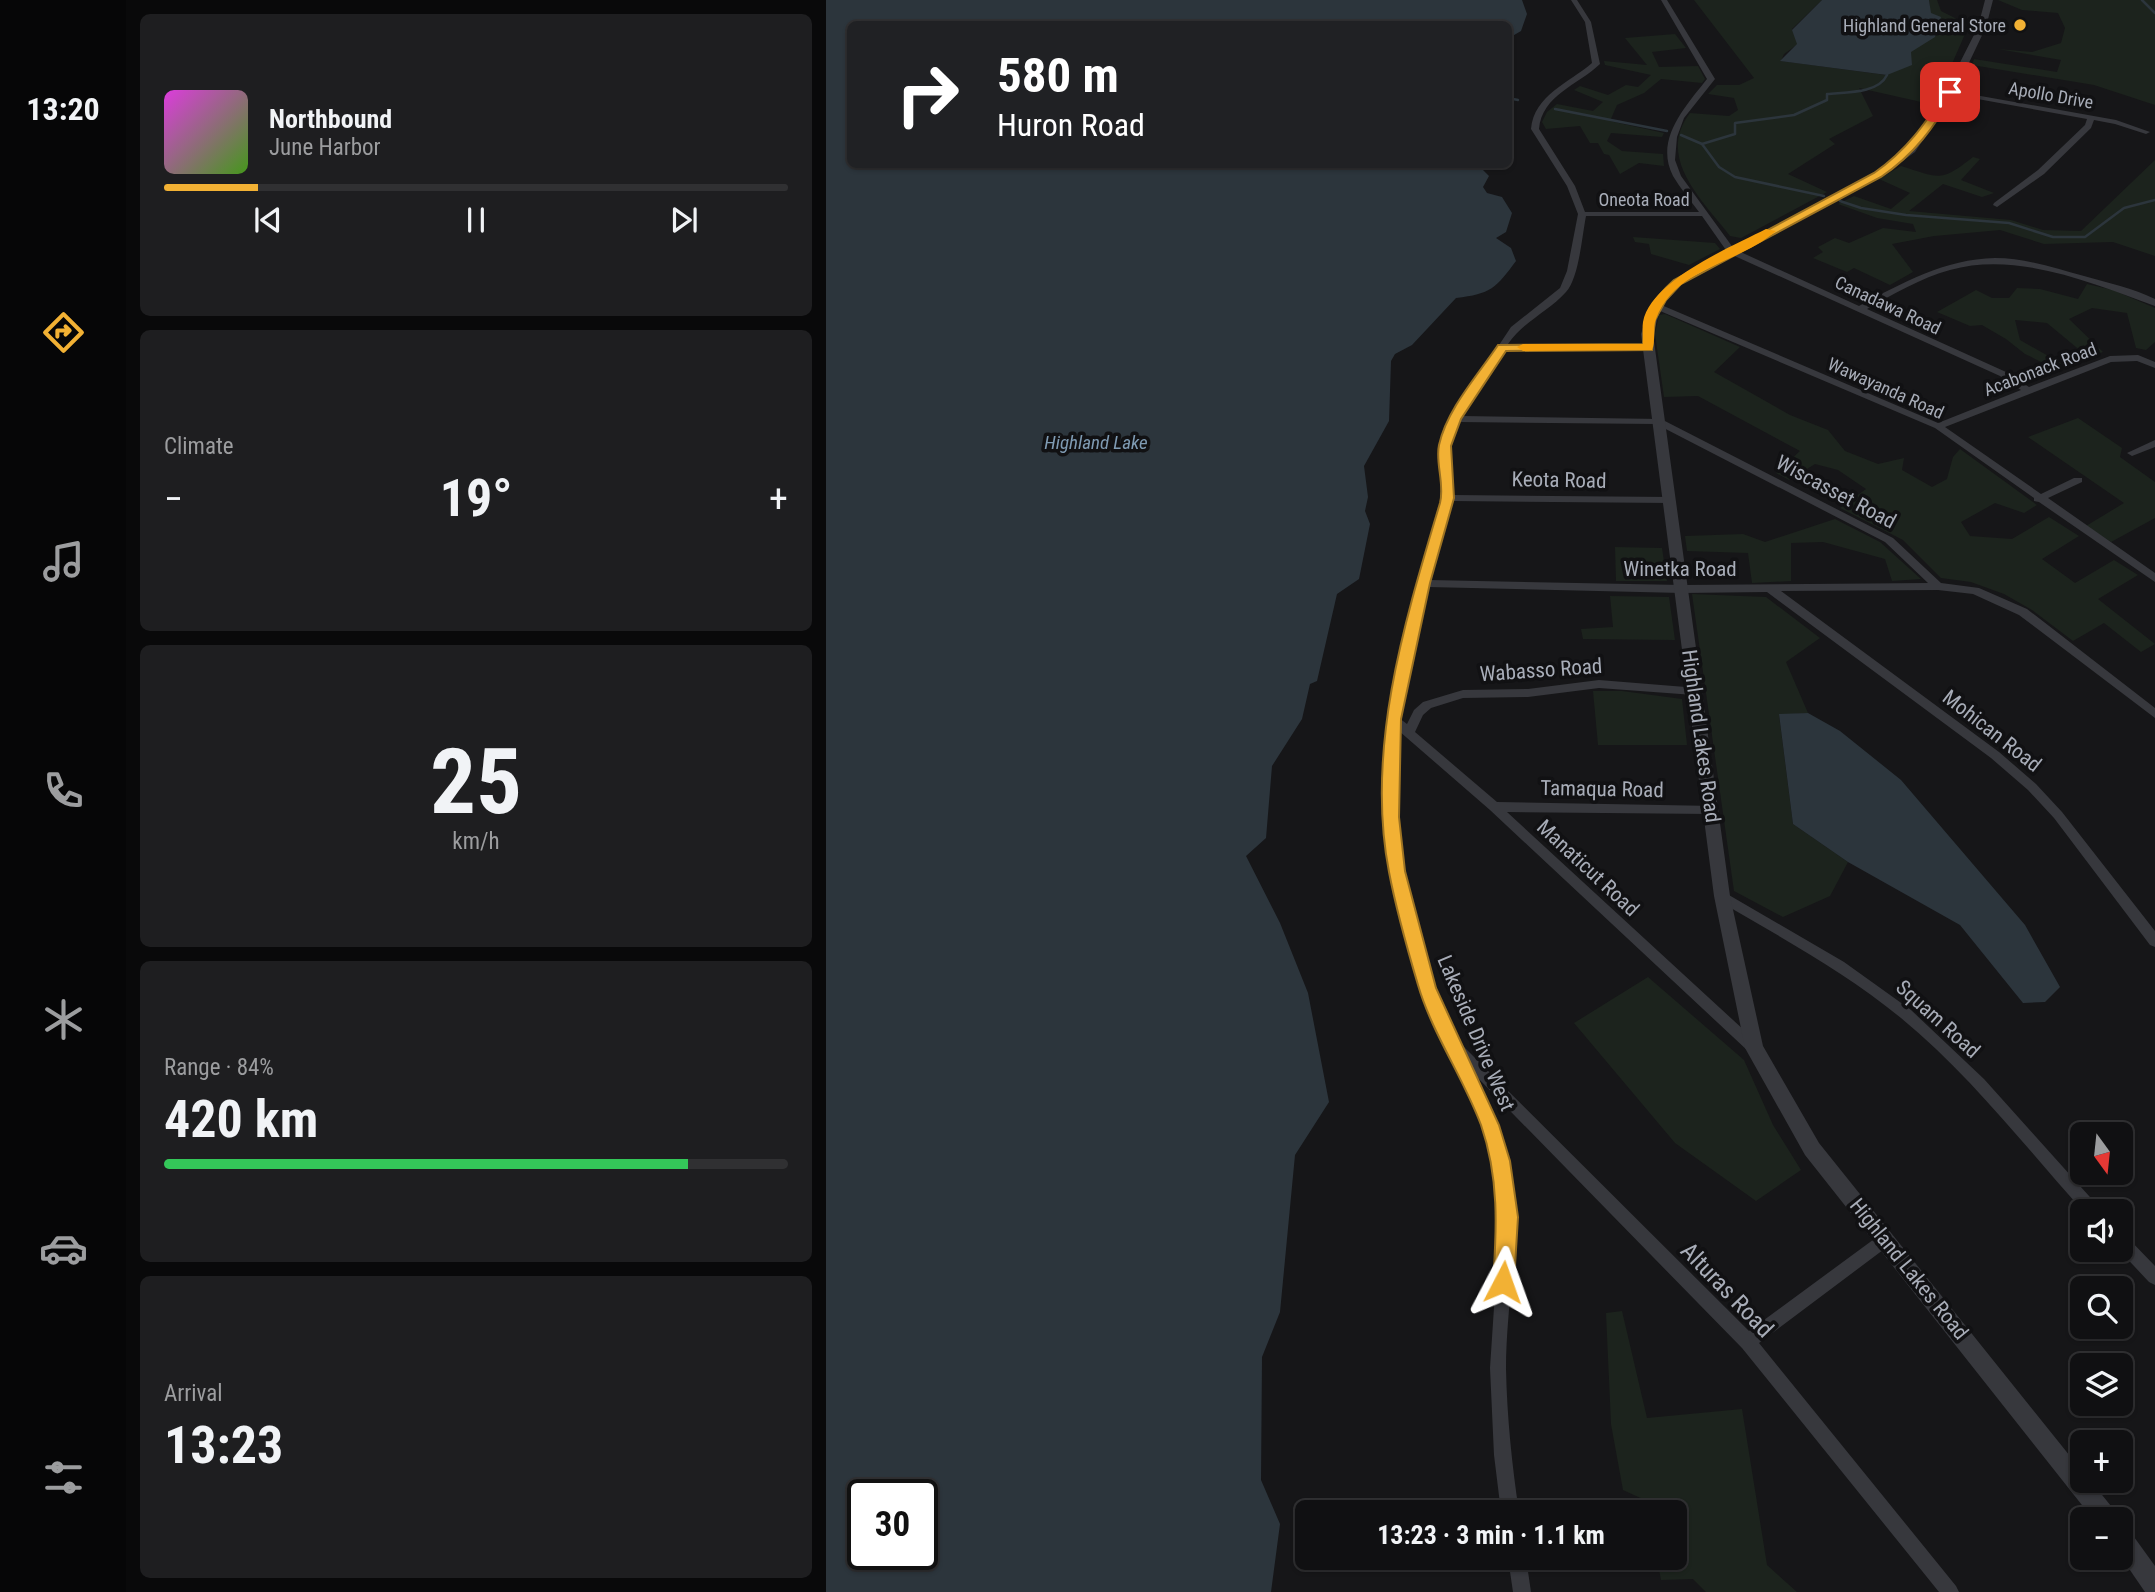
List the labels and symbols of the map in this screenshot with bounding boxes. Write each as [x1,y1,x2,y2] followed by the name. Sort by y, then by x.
[1843,15,2006,36] place label: Highland General Store
[2012,17,2028,33] marker: Highland General Store
[1920,62,1980,122] pin
[2007,77,2095,113] street label: Apollo Drive
[1598,189,1690,210] street label: Oneota Road
[1832,271,1944,339] street label: Canadawa Road
[1981,338,2099,400] street label: Acabonack Road
[1825,353,1947,423] street label: Wawayanda Road
[1044,431,1148,454] water label: Highland Lake
[1772,450,1900,534] street label: Wiscasset Road
[1511,467,1607,493] street label: Keota Road
[1623,557,1737,581] street label: Winetka Road
[1677,648,1725,824] street label: Highland Lakes Road
[1479,654,1603,686] street label: Wabasso Road
[1938,685,2046,777] street label: Mohican Road
[1540,776,1664,802] street label: Tamaqua Road
[1532,815,1644,921] street label: Manaticut Road
[1432,952,1520,1114] street label: Lakeside Drive West
[1891,975,1985,1063] street label: Squam Road
[2070,1122,2133,1185] north arrow
[1845,1194,1973,1344] street label: Highland Lakes Road
[1675,1237,1779,1343] street label: Alturas Road
[1466,1245,1540,1319] position arrow
[847,1479,938,1570] speed limit sign: 30

